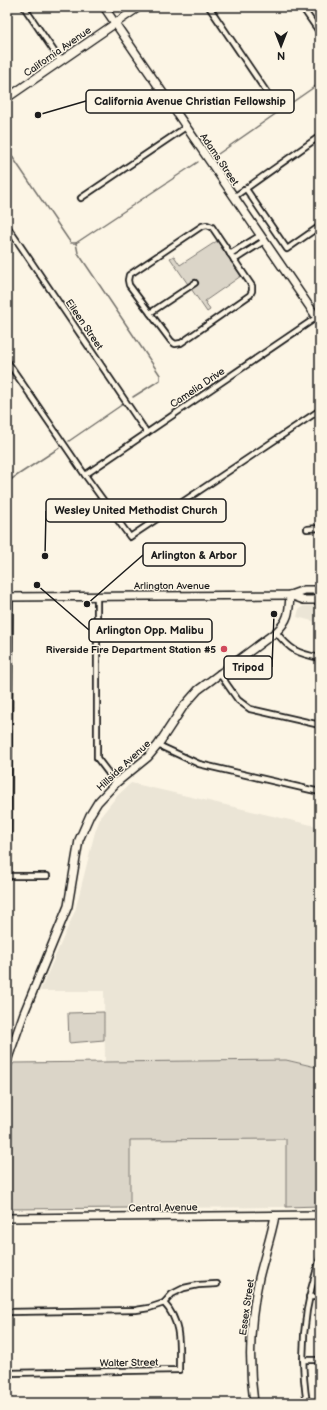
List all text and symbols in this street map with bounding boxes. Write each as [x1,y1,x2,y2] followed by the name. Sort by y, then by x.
[22,24,94,79] street label: California Avenue
[261,26,301,66] north arrow
[277,49,285,62] text: N
[86,90,294,113] callout: California Avenue Christian Fellowship
[94,95,286,108] text: California Avenue Christian Fellowship
[197,131,241,188] street label: Adams Street
[63,297,106,352] street label: Eileen Street
[168,365,227,411] street label: Camelia Drive
[46,499,226,522] callout: Wesley United Methodist Church
[54,504,218,517] text: Wesley United Methodist Church
[143,543,245,566] callout: Arlington & Arbor
[150,549,238,562] text: Arlington & Arbor
[134,580,210,592] street label: Arlington Avenue
[89,619,212,642] callout: Arlington Opp. Malibu
[95,624,204,637] text: Arlington Opp. Malibu
[46,644,216,656] place label: Riverside Fire Department Station #5
[219,644,229,654] marker: Riverside Fire Department Station #5
[224,656,272,679] callout: Tripod
[232,661,264,674] text: Tripod
[94,738,153,794] street label: Hillside Avenue
[128,1201,198,1215] street label: Central Avenue
[237,1278,257,1336] street label: Essex Street
[100,1356,158,1370] street label: Walter Street

